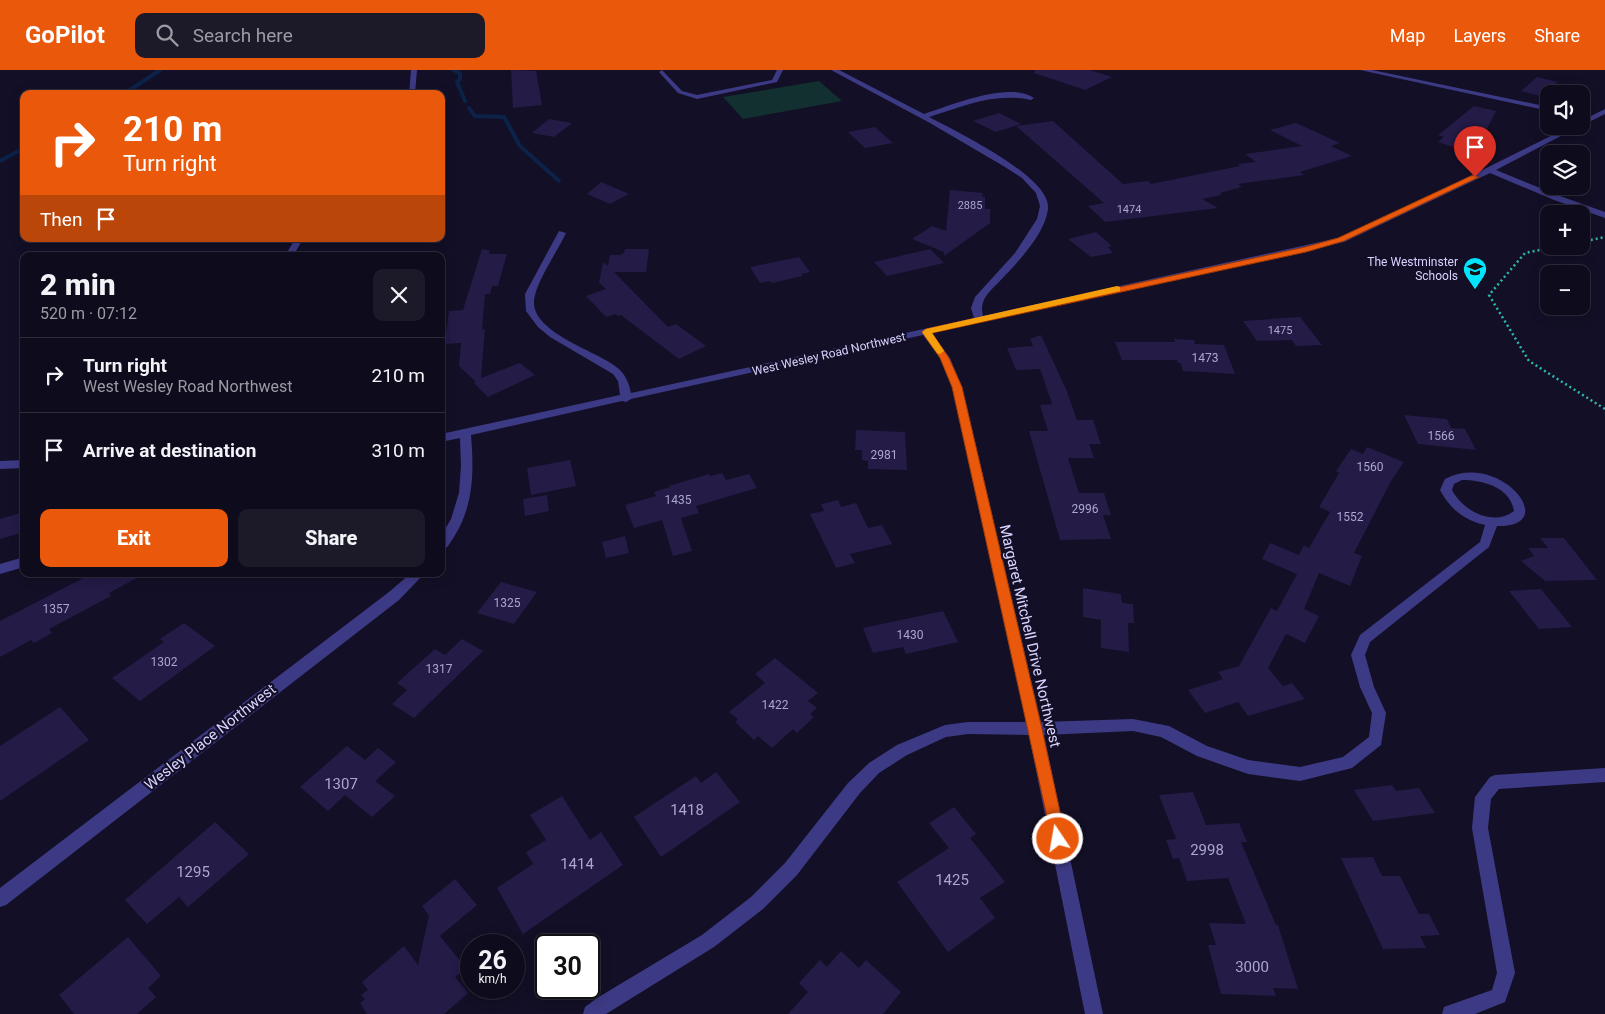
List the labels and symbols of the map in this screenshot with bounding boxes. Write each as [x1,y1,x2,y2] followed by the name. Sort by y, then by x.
[1454,126,1496,177] pin
[958,199,982,212] house number: 2885
[1117,203,1141,216] house number: 1474
[1367,255,1458,283] place label: The Westminster Schools
[1462,256,1488,290] school or university icon: The Westminster Schools
[1268,324,1292,337] house number: 1475
[751,329,907,378] street label: West Wesley Road Northwest
[1192,351,1218,365] house number: 1473
[1428,429,1455,443] house number: 1566
[871,448,897,462] house number: 2981
[1357,460,1384,474] house number: 1560
[665,493,692,507] house number: 1435
[1072,502,1099,516] house number: 2996
[1337,510,1364,524] house number: 1552
[996,523,1064,749] street label: Margaret Mitchell Drive Northwest
[494,596,521,610] house number: 1325
[43,602,70,616] house number: 1357
[897,628,924,642] house number: 1430
[151,655,178,669] house number: 1302
[426,662,453,676] house number: 1317
[141,680,279,794] street label: Wesley Place Northwest
[762,698,789,712] house number: 1422
[324,775,358,793] house number: 1307
[670,801,704,819] house number: 1418
[1031,812,1083,864] position arrow
[1190,841,1224,859] house number: 2998
[560,855,594,873] house number: 1414
[176,863,210,881] house number: 1295
[935,871,969,889] house number: 1425
[535,934,600,999] speed limit sign: 30
[1235,958,1269,976] house number: 3000

